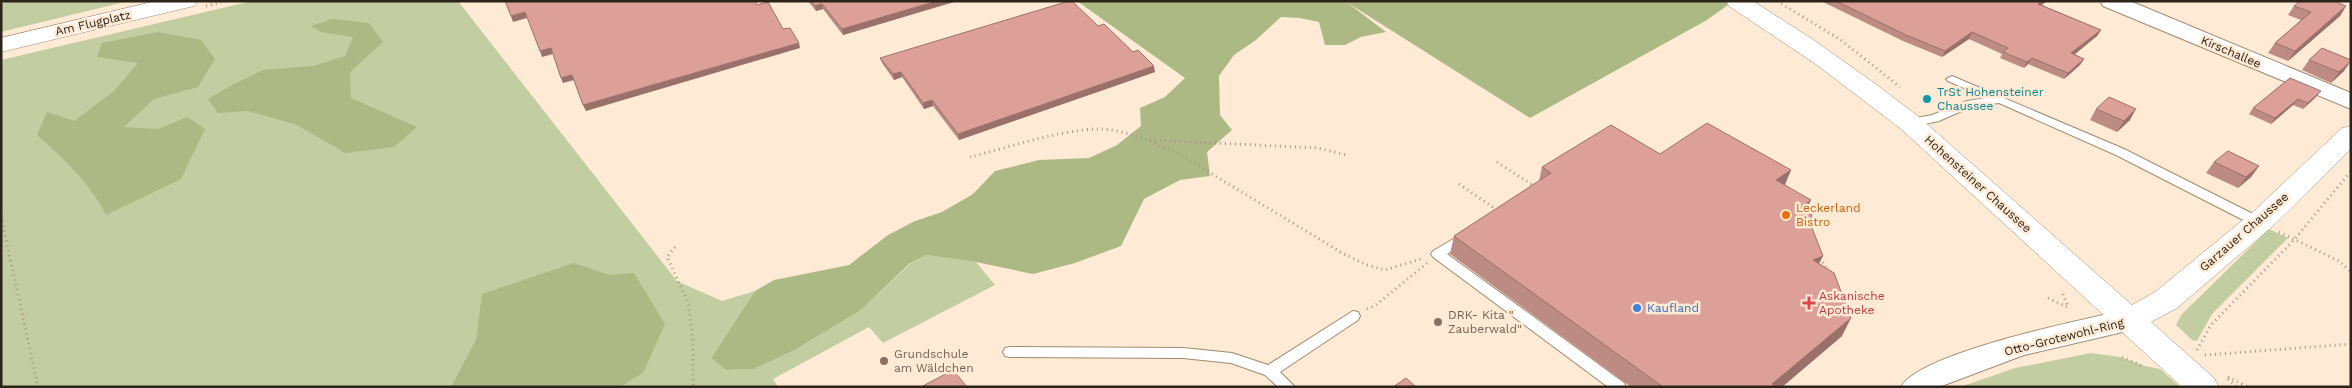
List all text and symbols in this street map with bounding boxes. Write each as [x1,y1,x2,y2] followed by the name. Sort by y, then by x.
[54,7,132,39] street label: Am Flugplatz
[2199,33,2263,71] street label: Kirschallee
[1937,85,2044,113] place label: TrSt Hohensteiner Chaussee
[1921,93,1933,105] marker: TrSt Hohensteiner Chaussee
[1922,132,2034,236] street label: Hohensteiner Chaussee
[2197,190,2291,274] street label: Garzauer Chaussee
[1796,201,1860,229] place label: Leckerland Bistro
[1780,209,1792,221] marker: Leckerland Bistro
[1819,289,1885,317] place label: Askanische Apotheke
[1803,297,1815,309] marker: Askanische Apotheke
[1647,301,1699,315] place label: Kaufland
[1631,302,1643,314] marker: Kaufland
[1448,308,1522,336] place label: DRK- Kita " Zauberwald"
[2003,315,2126,359] street label: Otto-Grotewohl-Ring
[1432,316,1444,328] marker: DRK- Kita " Zauberwald"
[894,347,974,375] place label: Grundschule am Wäldchen
[878,355,890,367] marker: Grundschule am Wäldchen

